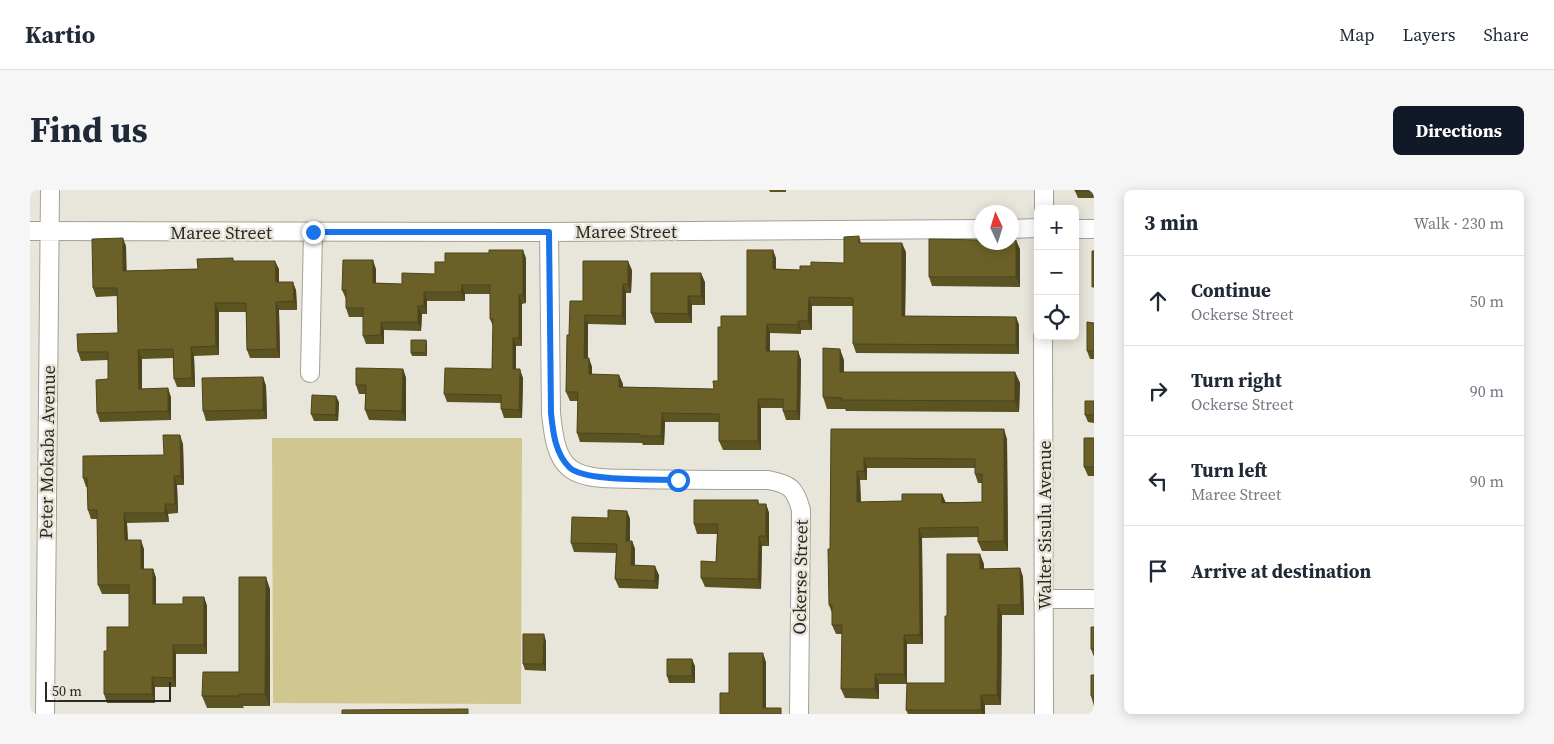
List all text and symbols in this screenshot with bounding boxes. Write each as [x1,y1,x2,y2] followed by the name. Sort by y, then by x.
[25,18,95,51] text: Kartio
[1339,22,1374,47] text: Map
[1402,22,1455,47] text: Layers
[1483,22,1529,47] text: Share
[30,106,148,154] text: Find us
[1393,106,1524,155] button: Directions
[974,205,1019,250] north arrow
[1034,205,1079,340] map controls
[1034,205,1079,250] button: +
[1144,208,1199,237] text: 3 min
[1414,212,1504,234] text: Walk · 230 m
[575,219,677,244] street label: Maree Street
[170,220,272,245] street label: Maree Street
[302,221,325,244] route end
[1034,250,1079,295] button: −
[1191,277,1271,303] text: Continue
[1144,287,1172,315] icon: ahead
[1470,290,1504,312] text: 50 m
[1034,295,1079,340] button: locate
[1191,303,1293,325] text: Ockerse Street
[33,365,61,539] street label: Peter Mokaba Avenue
[1191,367,1282,393] text: Turn right
[1144,377,1172,405] icon: right
[1470,380,1504,402] text: 90 m
[1191,393,1293,415] text: Ockerse Street
[1032,440,1057,610] street label: Walter Sisulu Avenue
[1191,457,1267,483] text: Turn left
[1144,467,1172,495] icon: left
[667,469,690,492] route start
[1470,470,1504,492] text: 90 m
[1191,483,1281,505] text: Maree Street
[786,519,814,635] street label: Ockerse Street
[1144,557,1172,585] icon: arrive
[1191,558,1371,584] text: Arrive at destination
[45,679,171,702] scale bar
[52,681,82,701] text: 50 m

